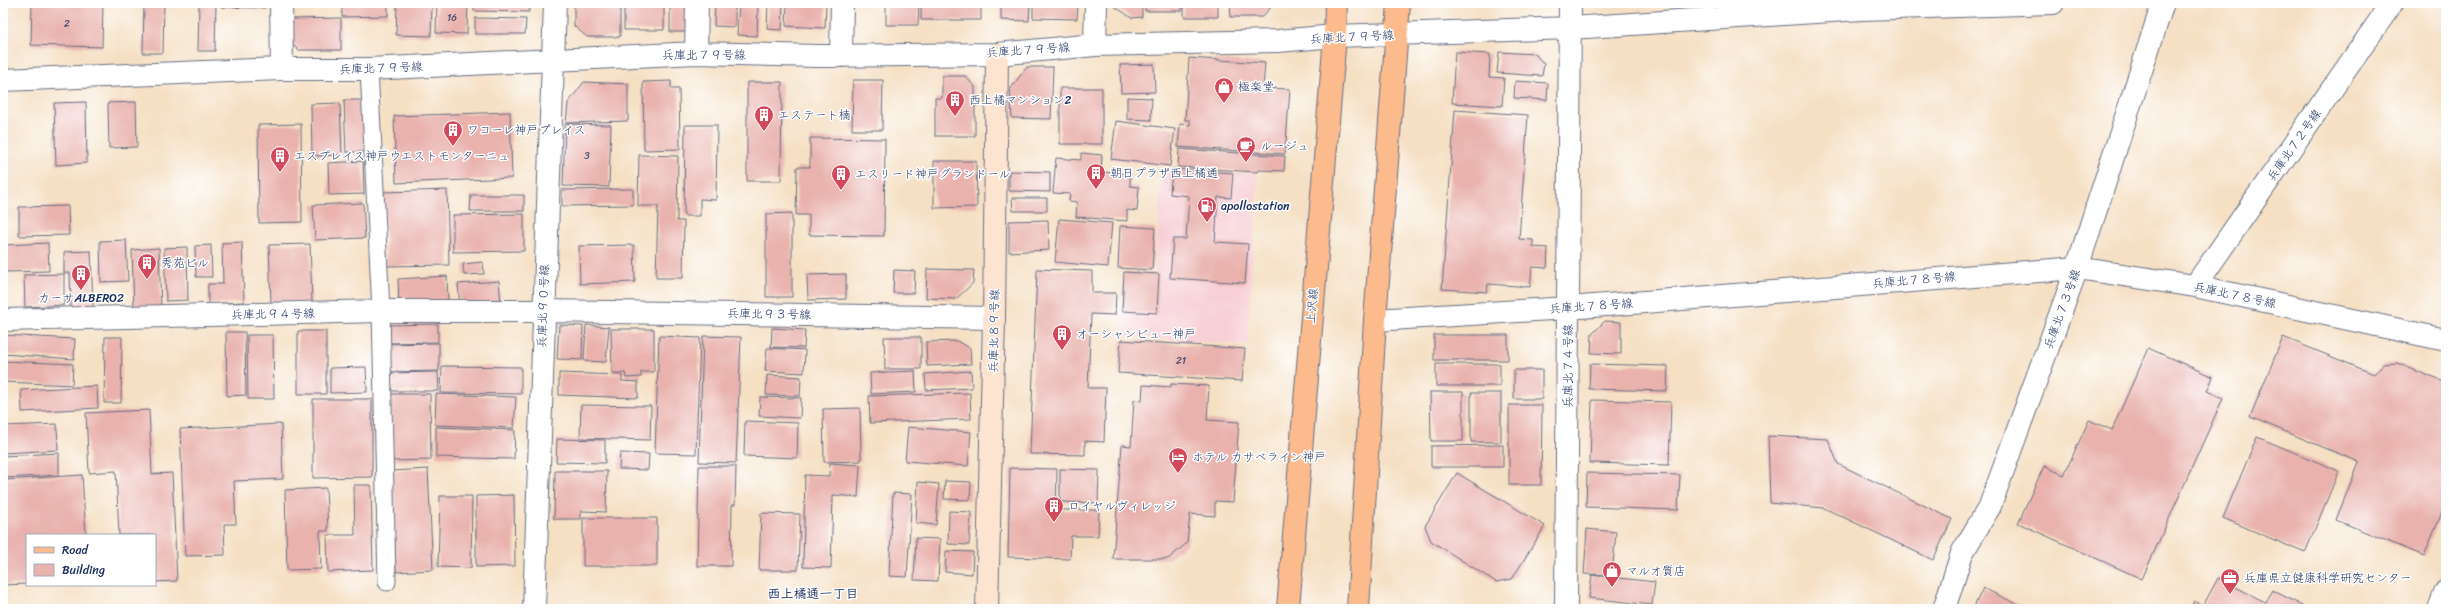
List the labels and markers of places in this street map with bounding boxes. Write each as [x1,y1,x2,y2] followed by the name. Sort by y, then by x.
[1213,76,1235,104] shop icon: 極楽堂
[1238,76,1274,98] place label: 極楽堂
[944,89,966,117] building icon: 西上橘マンション2
[969,89,1072,111] place label: 西上橘マンション2
[753,104,775,132] building icon: エステート楠
[778,104,851,126] place label: エステート楠
[442,119,464,147] building icon: ワコーレ神戸プレイス
[467,119,586,141] place label: ワコーレ神戸プレイス
[1235,135,1257,163] cafe icon: ルージュ
[1260,135,1309,157] place label: ルージュ
[269,145,291,173] building icon: エスプレイス神戸ウエストモンターニュ
[294,145,510,167] place label: エスプレイス神戸ウエストモンターニュ
[1085,162,1107,190] building icon: 朝日プラザ西上橘通
[1110,162,1218,184] place label: 朝日プラザ西上橘通
[830,163,852,191] building icon: エスリード神戸グランドール
[855,163,1010,185] place label: エスリード神戸グランドール
[1196,195,1218,223] fuel station icon: apollostation
[1221,195,1290,217] place label: apollostation
[136,252,158,280] building icon: 秀苑ビル
[161,252,209,274] place label: 秀苑ビル
[70,263,92,291] building icon: カーサALBERO2
[38,287,124,309] place label: カーサALBERO2
[1051,323,1073,351] building icon: オーシャンビュー神戸
[1076,323,1196,345] place label: オーシャンビュー神戸
[1167,446,1189,474] hotel icon: ホテル カサベライン神戸
[1192,446,1326,468] place label: ホテル カサベライン神戸
[1043,495,1065,523] building icon: ロイヤルヴィレッジ
[1068,495,1176,517] place label: ロイヤルヴィレッジ
[1601,560,1623,588] shop icon: マルオ質店
[1626,560,1686,582] place label: マルオ質店
[2219,567,2241,595] office icon: 兵庫県立健康科学研究センター
[2244,567,2412,589] place label: 兵庫県立健康科学研究センター

